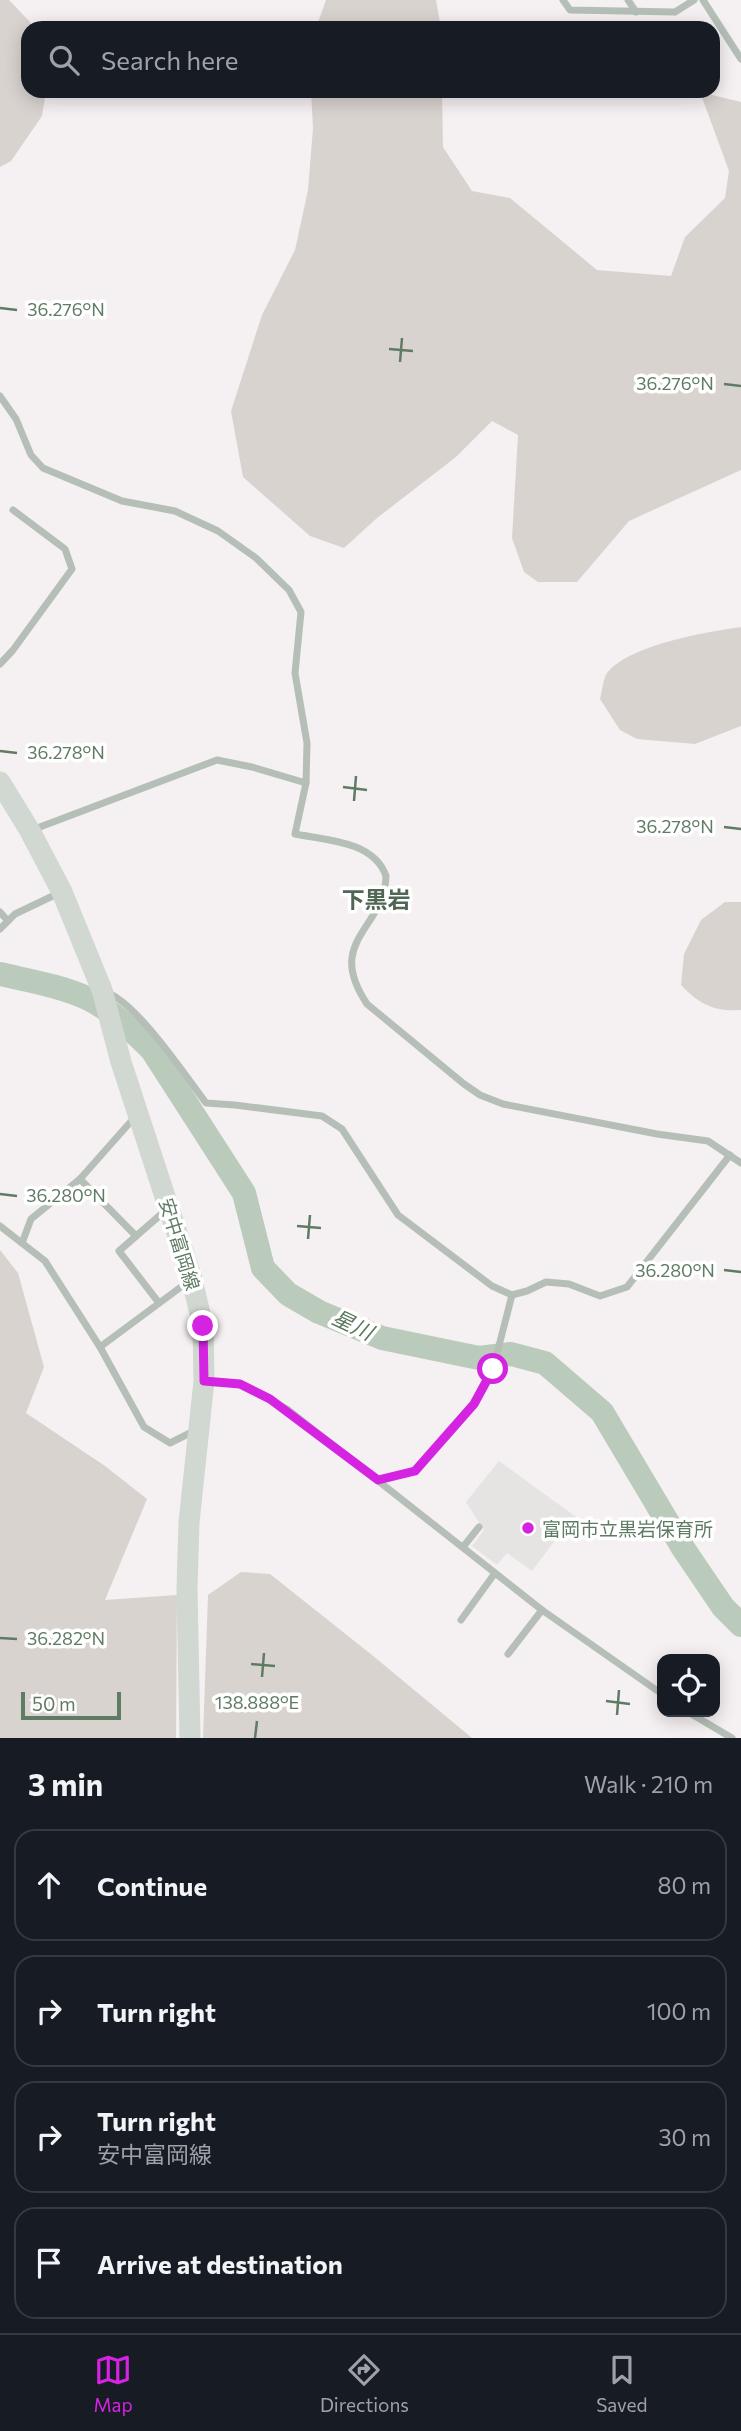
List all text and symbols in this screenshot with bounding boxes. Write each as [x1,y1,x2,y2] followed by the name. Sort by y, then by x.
[21,21,720,98] search box
[45,41,83,79] icon: search
[101,44,239,75] text: Search here
[27,298,105,320] text: 36.276°N
[636,372,714,394] text: 36.276°N
[27,741,105,763] text: 36.278°N
[636,815,714,837] text: 36.278°N
[342,885,411,913] district label: 下黒岩
[26,1184,106,1206] text: 36.280°N
[155,1195,205,1293] street label: 安中富岡線
[635,1259,715,1281] text: 36.280°N
[329,1304,379,1345] water label: 星川
[187,1310,218,1341] route end
[477,1353,508,1384] route start
[542,1517,713,1540] place label: 富岡市立黒岩保育所
[520,1520,536,1536] marker: 富岡市立黒岩保育所
[27,1627,105,1649] text: 36.282°N
[657,1654,720,1717] map controls
[657,1654,720,1717] button: locate
[21,1689,121,1721] scale bar
[215,1691,299,1713] text: 138.888°E
[32,1692,76,1715] text: 50 m
[28,1765,103,1802] text: 3 min
[584,1770,713,1798] text: Walk · 210 m
[30,1866,68,1904] icon: ahead
[97,1870,207,1901] text: Continue
[658,1871,711,1899] text: 80 m
[30,1992,68,2030] icon: right
[97,1996,216,2027] text: Turn right
[647,1997,711,2025] text: 100 m
[97,2105,216,2136] text: Turn right
[30,2118,68,2156] icon: right
[658,2123,711,2151] text: 30 m
[97,2140,212,2168] text: 安中富岡線
[30,2244,68,2282] icon: arrive
[97,2248,343,2279] text: Arrive at destination
[94,2351,133,2416] tab: Map
[320,2351,409,2416] tab: Directions
[596,2351,647,2416] tab: Saved

